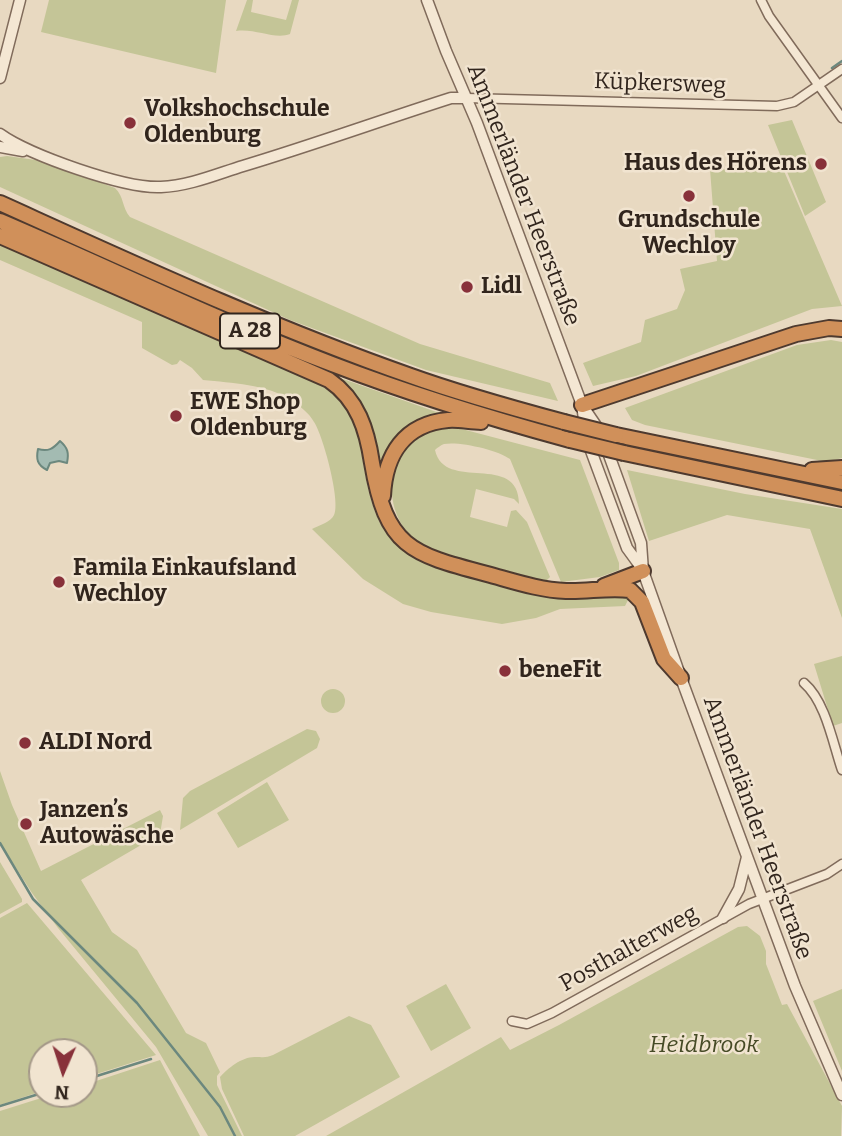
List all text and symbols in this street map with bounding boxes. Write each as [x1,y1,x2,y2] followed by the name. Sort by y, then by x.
[460,60,586,330] street label: Ammerländer Heerstraße
[593,68,727,100] street label: Küpkersweg
[144,96,330,150] place label: Volkshochschule Oldenburg
[122,115,138,131] marker: Volkshochschule Oldenburg
[624,150,807,178] place label: Haus des Hörens
[813,156,829,172] marker: Haus des Hörens
[681,188,697,204] marker: Grundschule Wechloy
[618,207,760,261] place label: Grundschule Wechloy
[481,273,522,301] place label: Lidl
[459,279,475,295] marker: Lidl
[220,314,280,348] road number: A 28
[190,389,307,443] place label: EWE Shop Oldenburg
[168,408,184,424] marker: EWE Shop Oldenburg
[73,555,296,609] place label: Famila Einkaufsland Wechloy
[51,574,67,590] marker: Famila Einkaufsland Wechloy
[519,657,602,685] place label: beneFit
[497,663,513,679] marker: beneFit
[696,693,818,963] street label: Ammerländer Heerstraße
[39,729,152,757] place label: ALDI Nord
[17,735,33,751] marker: ALDI Nord
[40,797,174,851] place label: Janzen’s Autowäsche
[18,816,34,832] marker: Janzen’s Autowäsche
[555,900,703,998] street label: Posthalterweg
[649,1032,759,1060] park label: Heidbrook
[28,1038,98,1108] north arrow
[54,1081,70,1104] text: N

